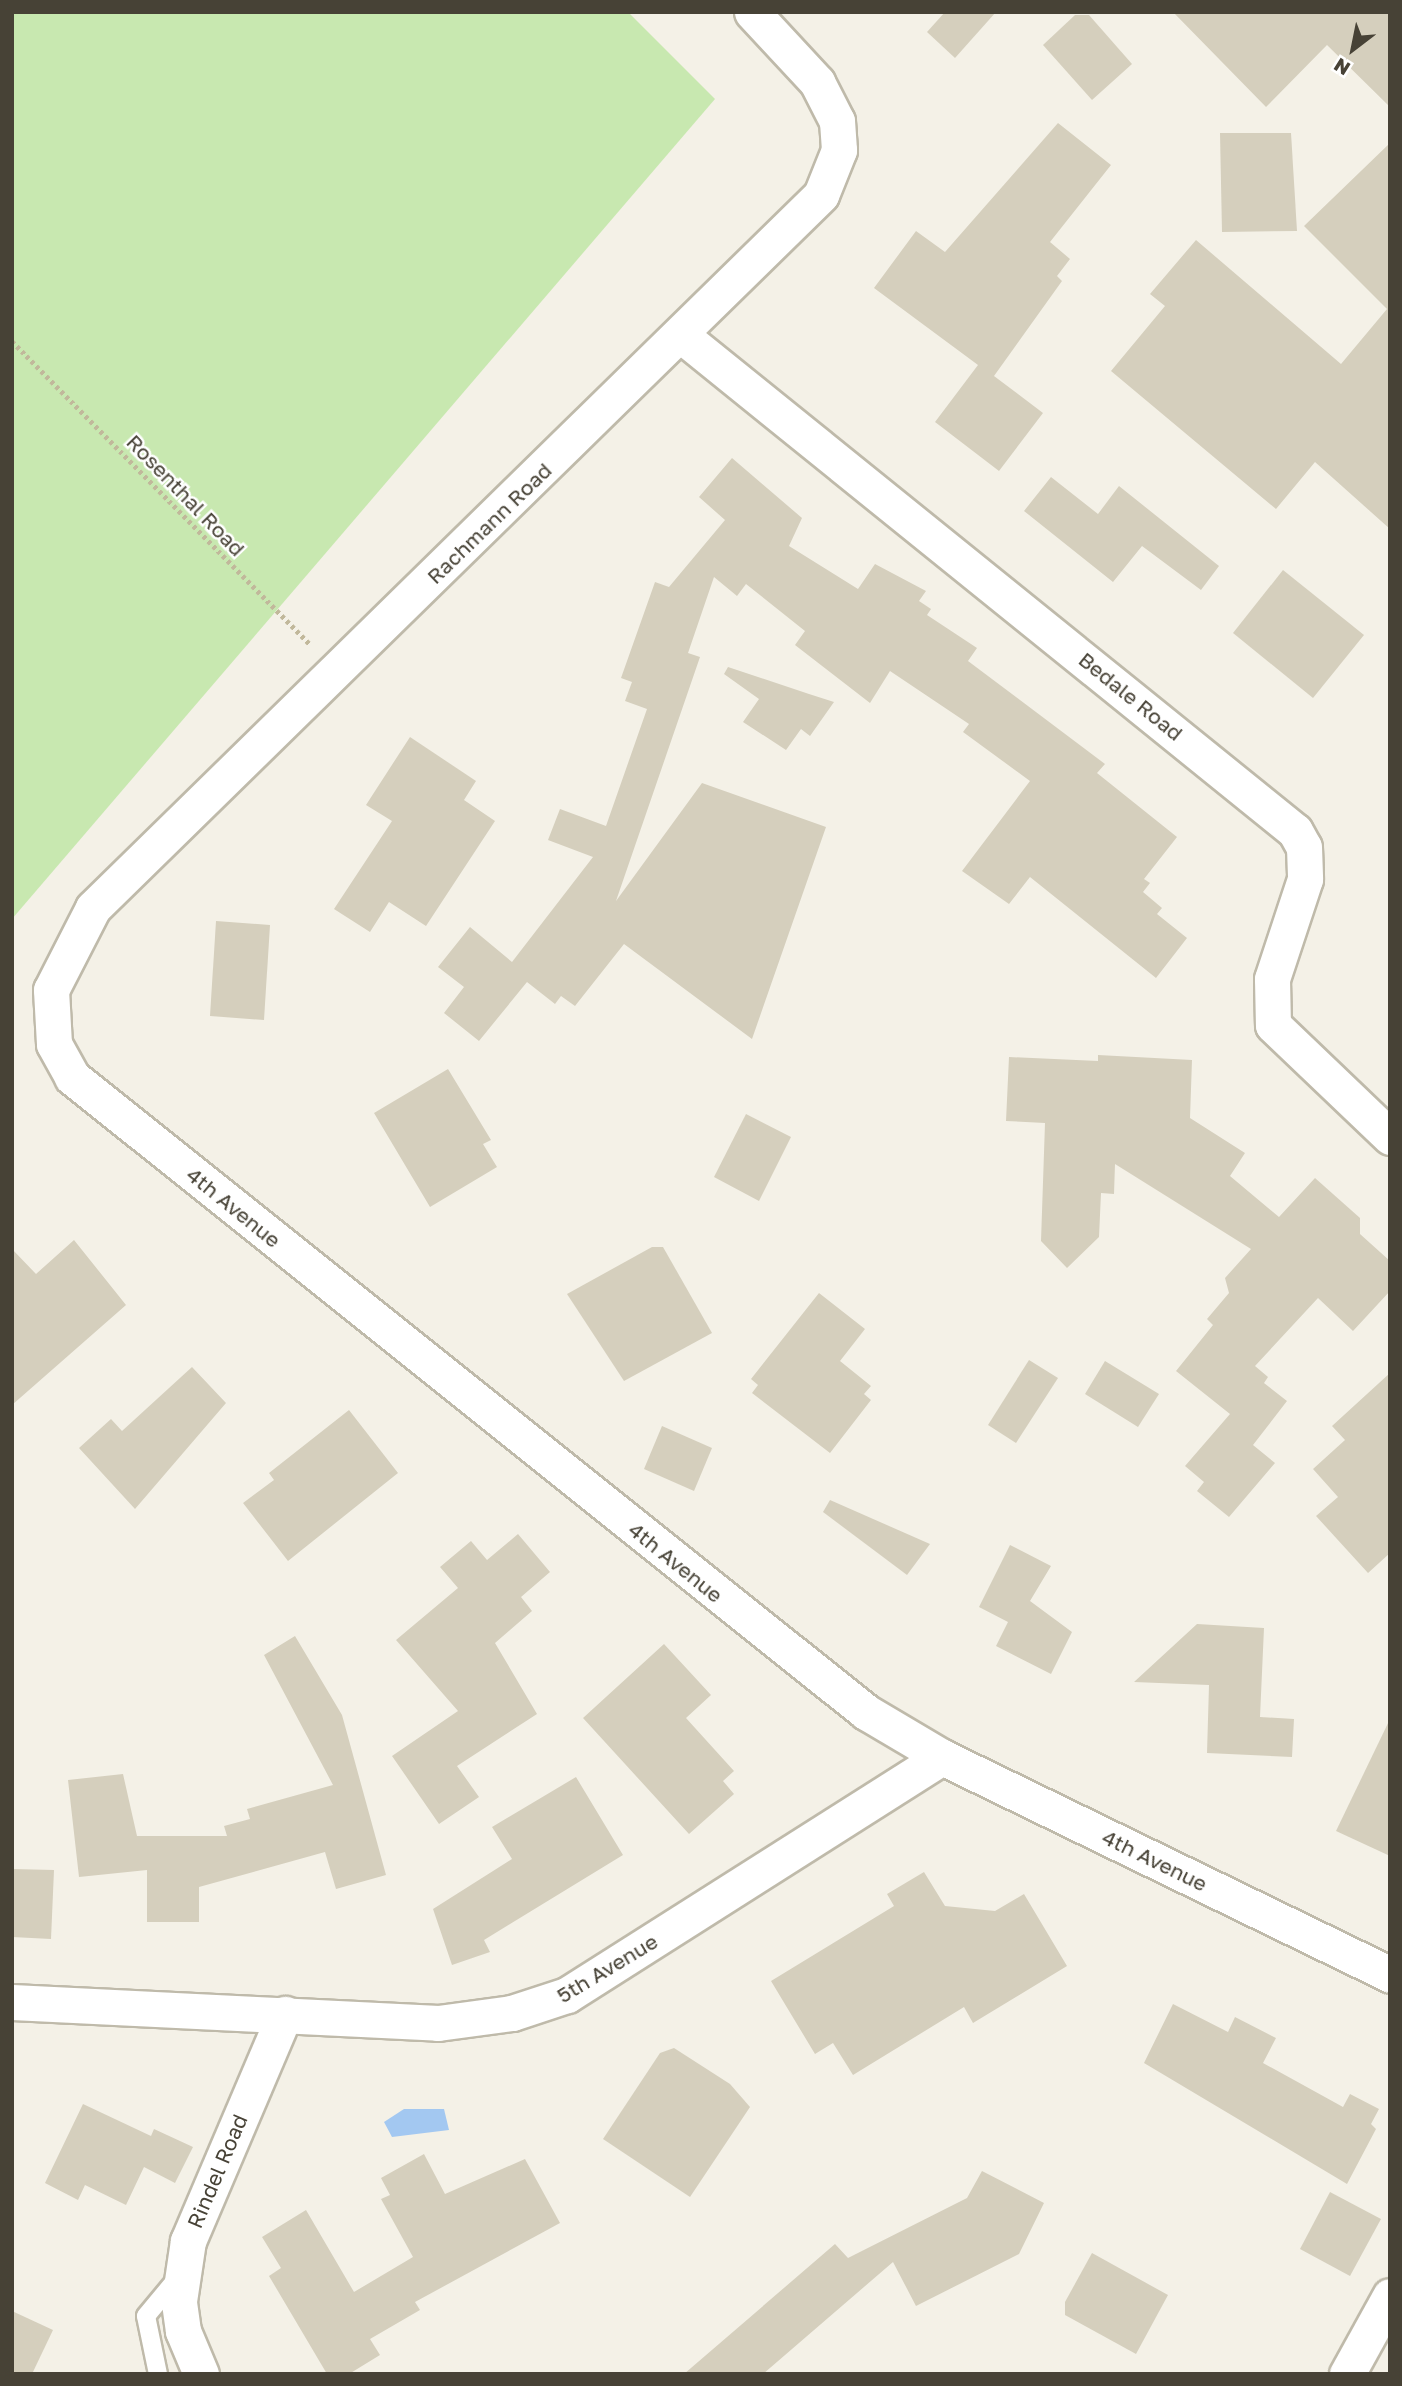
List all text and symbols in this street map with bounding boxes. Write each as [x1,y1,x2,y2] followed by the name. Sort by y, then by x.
[1318,14,1388,84] north arrow
[1329,54,1354,81] text: N
[122,429,250,561] street label: Rosenthal Road
[422,457,556,589] street label: Rachmann Road
[1074,646,1188,746] street label: Bedale Road
[182,1161,286,1253] street label: 4th Avenue
[624,1516,728,1608] street label: 4th Avenue
[1098,1824,1212,1896] street label: 4th Avenue
[552,1928,662,2008] street label: 5th Avenue
[182,2110,252,2232] street label: Rindel Road

